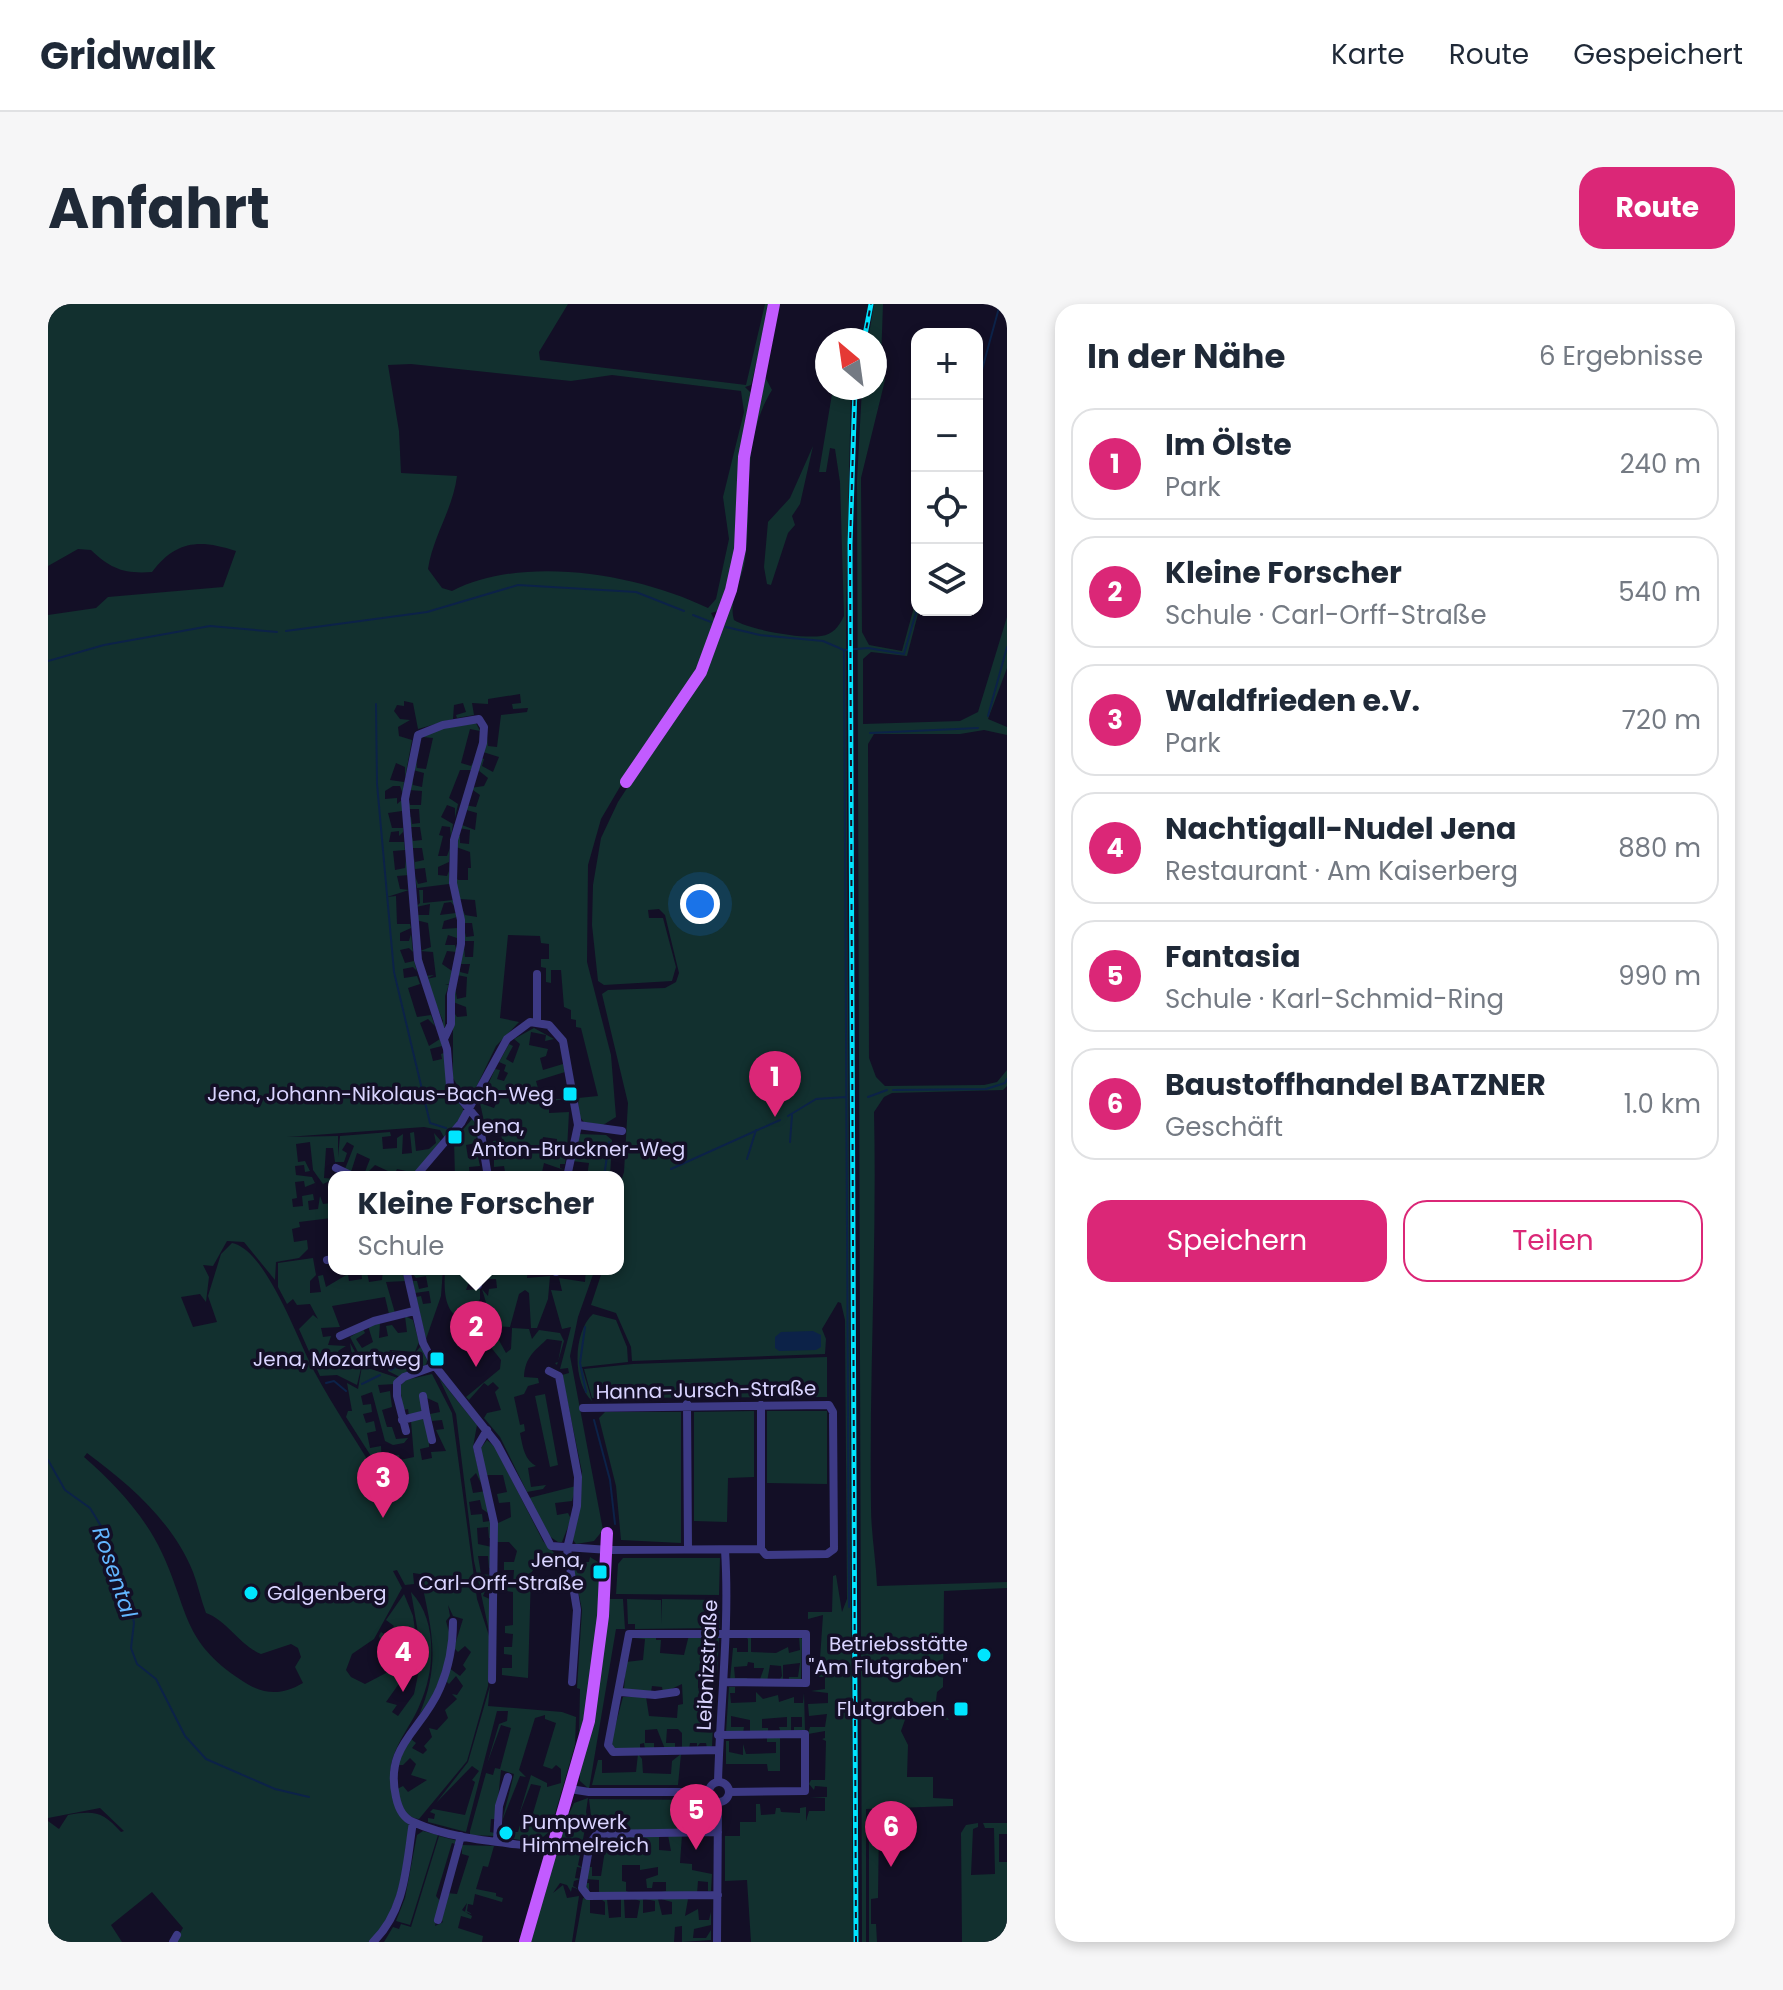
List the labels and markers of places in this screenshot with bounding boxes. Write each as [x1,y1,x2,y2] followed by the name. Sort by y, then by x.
[749,1051,801,1117] pin: 1
[207,1080,554,1108] place label: Jena, Johann-Nikolaus-Bach-Weg
[561,1085,579,1103] marker: Jena, Johann-Nikolaus-Bach-Weg
[471,1112,685,1163] place label: Jena, Anton-Bruckner-Weg
[446,1128,464,1146] marker: Jena, Anton-Bruckner-Weg
[450,1301,502,1367] pin: 2
[253,1345,421,1373] place label: Jena, Mozartweg
[428,1350,446,1368] marker: Jena, Mozartweg
[357,1452,409,1518] pin: 3
[418,1546,584,1597] place label: Jena, Carl-Orff-Straße
[591,1563,609,1581] marker: Jena, Carl-Orff-Straße
[267,1579,387,1607] place label: Galgenberg
[242,1584,260,1602] marker: Galgenberg
[377,1626,429,1692] pin: 4
[809,1630,968,1681] place label: Betriebsstätte "Am Flutgraben"
[975,1646,993,1664] marker: Betriebsstätte "Am Flutgraben"
[837,1695,945,1723] place label: Flutgraben
[952,1700,970,1718] marker: Flutgraben
[670,1784,722,1850] pin: 5
[865,1801,917,1867] pin: 6
[522,1808,649,1859] place label: Pumpwerk Himmelreich
[497,1824,515,1842] marker: Pumpwerk Himmelreich

